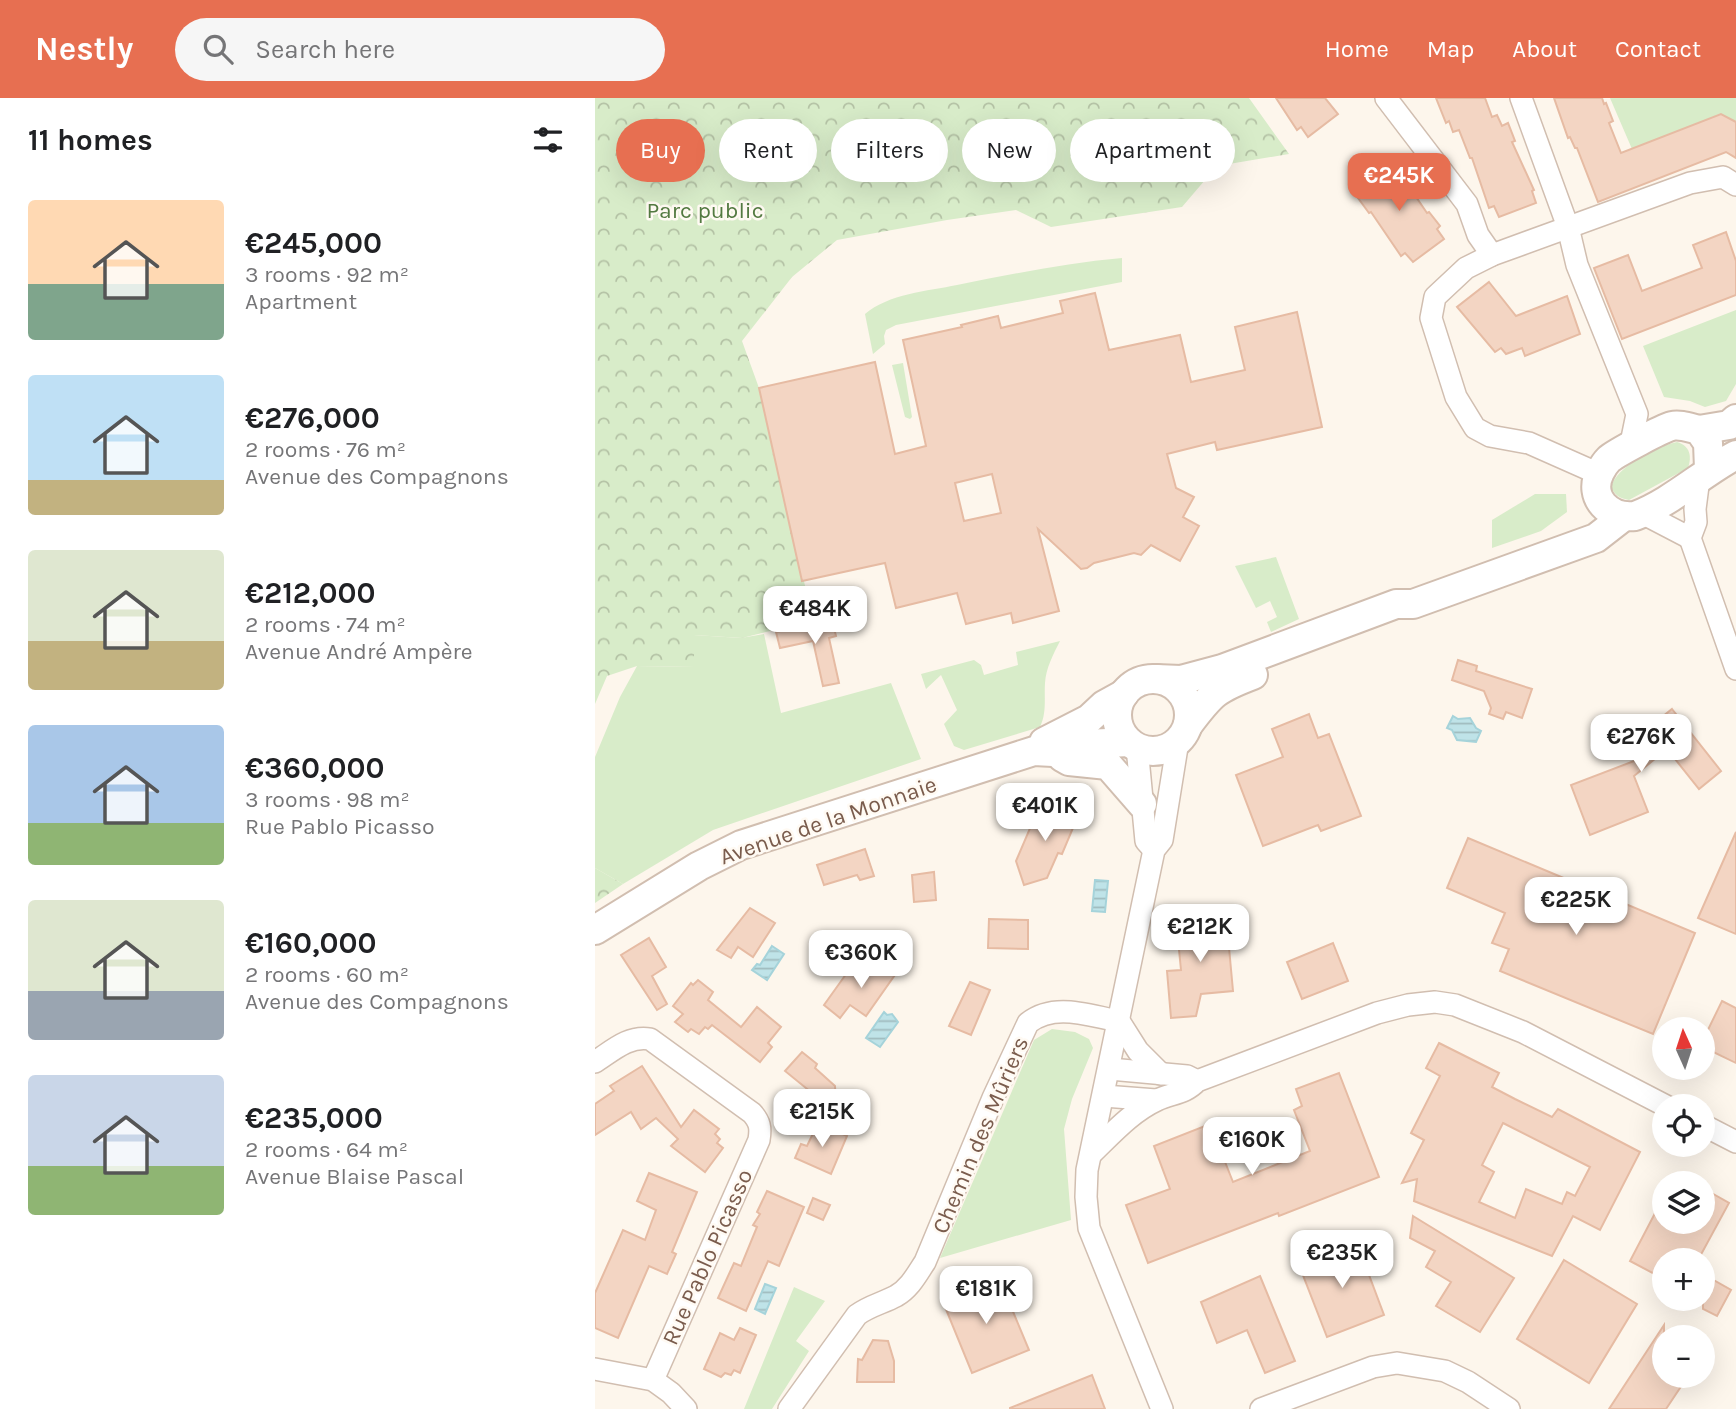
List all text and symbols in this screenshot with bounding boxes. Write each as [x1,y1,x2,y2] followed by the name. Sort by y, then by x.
[175,18,665,81] search box
[35,30,133,68] text: Nestly
[199,30,237,68] icon: search
[255,34,395,65] text: Search here
[1325,35,1389,63] text: Home
[1427,35,1474,63] text: Map
[1512,35,1577,63] text: About
[1615,35,1701,63] text: Contact
[616,119,705,182] chip: Buy
[719,119,817,182] chip: Rent
[831,119,948,182] chip: Filters
[962,119,1056,182] chip: New
[1070,119,1235,182] chip: Apartment
[529,121,567,159] icon: filters
[28,122,153,158] text: 11 homes
[1350,153,1448,213] pin: €245K
[1364,162,1434,189] text: €245K
[646,197,764,224] park label: Parc public
[245,225,382,261] text: €245,000
[84,228,168,312] icon: home
[245,261,409,288] text: 3 rooms · 92 m²
[245,288,357,315] text: Apartment
[245,400,380,436] text: €276,000
[84,403,168,487] icon: home
[245,436,406,463] text: 2 rooms · 76 m²
[245,463,509,490] text: Avenue des Compagnons
[245,575,376,611] text: €212,000
[84,578,168,662] icon: home
[766,587,864,646] pin: €484K
[779,595,851,622] text: €484K
[245,611,406,638] text: 2 rooms · 74 m²
[245,638,473,665] text: Avenue André Ampère
[1592,714,1690,774] pin: €276K
[1607,723,1675,750] text: €276K
[245,750,384,786] text: €360,000
[84,753,168,837] icon: home
[716,771,940,870] street label: Avenue de la Monnaie
[996,784,1094,843] pin: €401K
[245,786,410,813] text: 3 rooms · 98 m²
[1012,792,1078,819] text: €401K
[245,813,435,840] text: Rue Pablo Picasso
[1527,878,1625,937] pin: €225K
[1541,886,1611,913] text: €225K
[1151,904,1249,964] pin: €212K
[1167,913,1233,940] text: €212K
[245,925,376,961] text: €160,000
[84,928,168,1012] icon: home
[812,930,910,990] pin: €360K
[825,939,897,966] text: €360K
[245,961,409,988] text: 2 rooms · 60 m²
[245,988,509,1015] text: Avenue des Compagnons
[1652,1017,1715,1080] north arrow
[1652,1017,1715,1388] map controls
[927,1033,1034,1238] street label: Chemin des Mûriers
[773,1090,871,1149] pin: €215K
[1652,1094,1715,1157] button: locate
[789,1098,855,1125] text: €215K
[245,1100,383,1136] text: €235,000
[84,1103,168,1187] icon: home
[1203,1118,1301,1177] pin: €160K
[1219,1126,1285,1153] text: €160K
[245,1136,408,1163] text: 2 rooms · 64 m²
[245,1163,464,1190] text: Avenue Blaise Pascal
[657,1165,758,1349] street label: Rue Pablo Picasso
[1652,1171,1715,1234] button: layers
[1293,1230,1391,1290] pin: €235K
[1306,1239,1378,1266] text: €235K
[1652,1248,1715,1311] button: +
[937,1266,1035,1326] pin: €181K
[956,1275,1016,1302] text: €181K
[1652,1325,1715,1388] button: −

